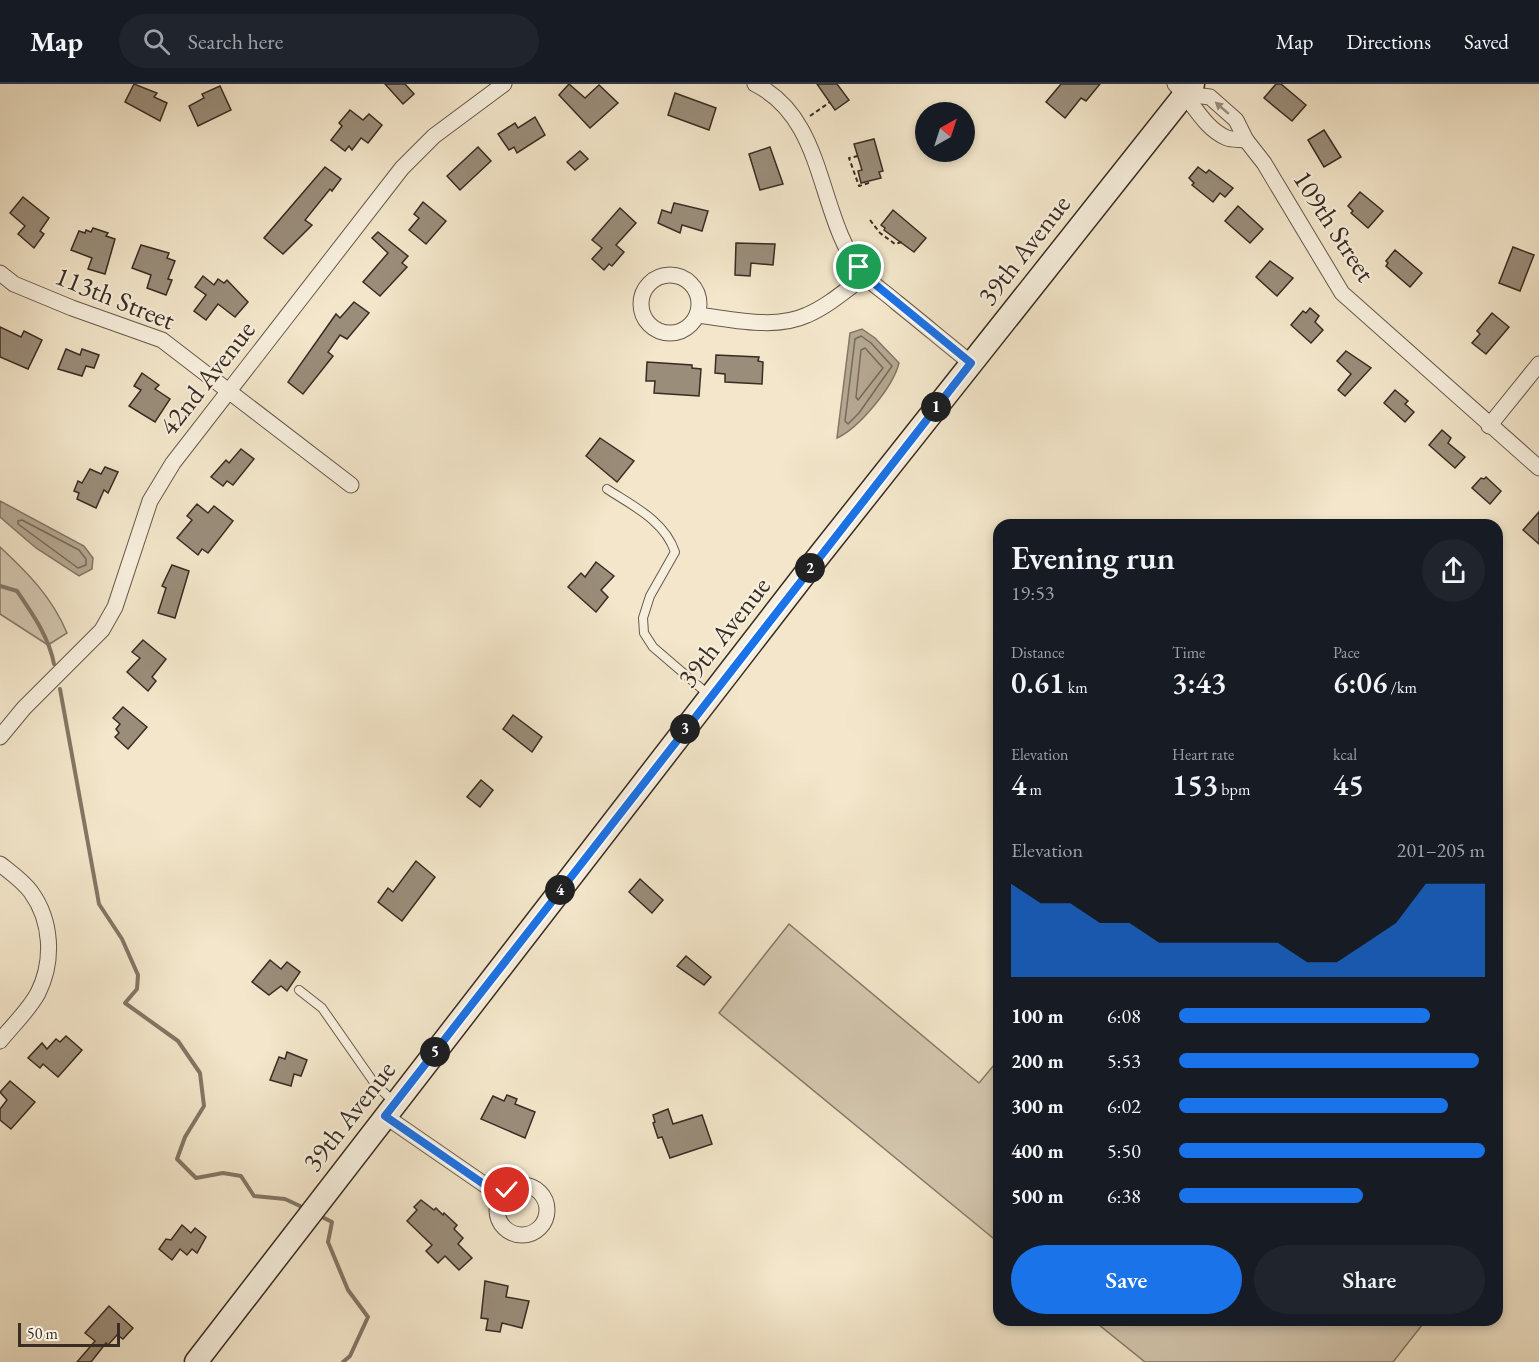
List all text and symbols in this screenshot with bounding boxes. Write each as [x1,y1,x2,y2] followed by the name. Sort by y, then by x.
[119,14,539,68] search box
[30,23,83,59] text: Map
[140,25,173,58] icon: search
[188,27,283,56] text: Search here
[1276,28,1313,55] text: Map
[1346,28,1431,55] text: Directions
[1464,28,1509,55] text: Saved
[1214,101,1230,114] one-way arrow
[915,102,975,162] north arrow
[915,102,975,162] map controls
[1285,163,1384,289] street label: 109th Street
[969,187,1078,312] street label: 39th Avenue
[833,241,884,292] pin
[842,250,875,283] icon: arrive
[50,258,181,338] street label: 113th Street
[151,313,262,442] street label: 42nd Avenue
[921,392,951,422] pin: 1
[932,396,940,417] text: 1
[1011,536,1175,579] text: Evening run
[1422,539,1485,602] button: share
[795,553,825,583] pin: 2
[806,557,814,578] text: 2
[669,569,778,694] street label: 39th Avenue
[1011,580,1054,606] text: 19:53
[1011,642,1064,663] text: Distance
[1172,642,1205,663] text: Time
[1333,642,1360,663] text: Pace
[1011,663,1064,702] text: 0.61
[1172,663,1226,702] text: 3:43
[1333,663,1387,702] text: 6:06
[1064,677,1088,698] text: km
[1387,677,1417,698] text: /km
[670,714,700,744] pin: 3
[681,718,689,739] text: 3
[1011,744,1069,765] text: Elevation
[1172,744,1234,765] text: Heart rate
[1333,744,1357,765] text: kcal
[1011,765,1026,804] text: 4
[1172,765,1218,804] text: 153
[1333,765,1364,804] text: 45
[1026,779,1042,800] text: m
[1218,779,1250,800] text: bpm
[1011,837,1083,863] text: Elevation
[1397,837,1485,863] text: 201–205 m
[545,875,575,905] pin: 4
[556,879,564,900] text: 4
[1011,1003,1064,1029] text: 100 m
[1107,1003,1141,1029] text: 6:08
[420,1037,450,1067] pin: 5
[431,1041,439,1062] text: 5
[1011,1048,1064,1074] text: 200 m
[1107,1048,1141,1074] text: 5:53
[294,1053,403,1178] street label: 39th Avenue
[1011,1093,1064,1119] text: 300 m
[1107,1093,1141,1119] text: 6:02
[1011,1138,1064,1164] text: 400 m
[1107,1138,1141,1164] text: 5:50
[481,1164,532,1215] pin
[490,1173,523,1206] icon: check
[1011,1183,1064,1209] text: 500 m
[1107,1183,1141,1209] text: 6:38
[1011,1245,1242,1314] button: Save
[1254,1245,1485,1314] button: Share
[18,1320,120,1348] scale bar
[27,1323,58,1344] text: 50 m

